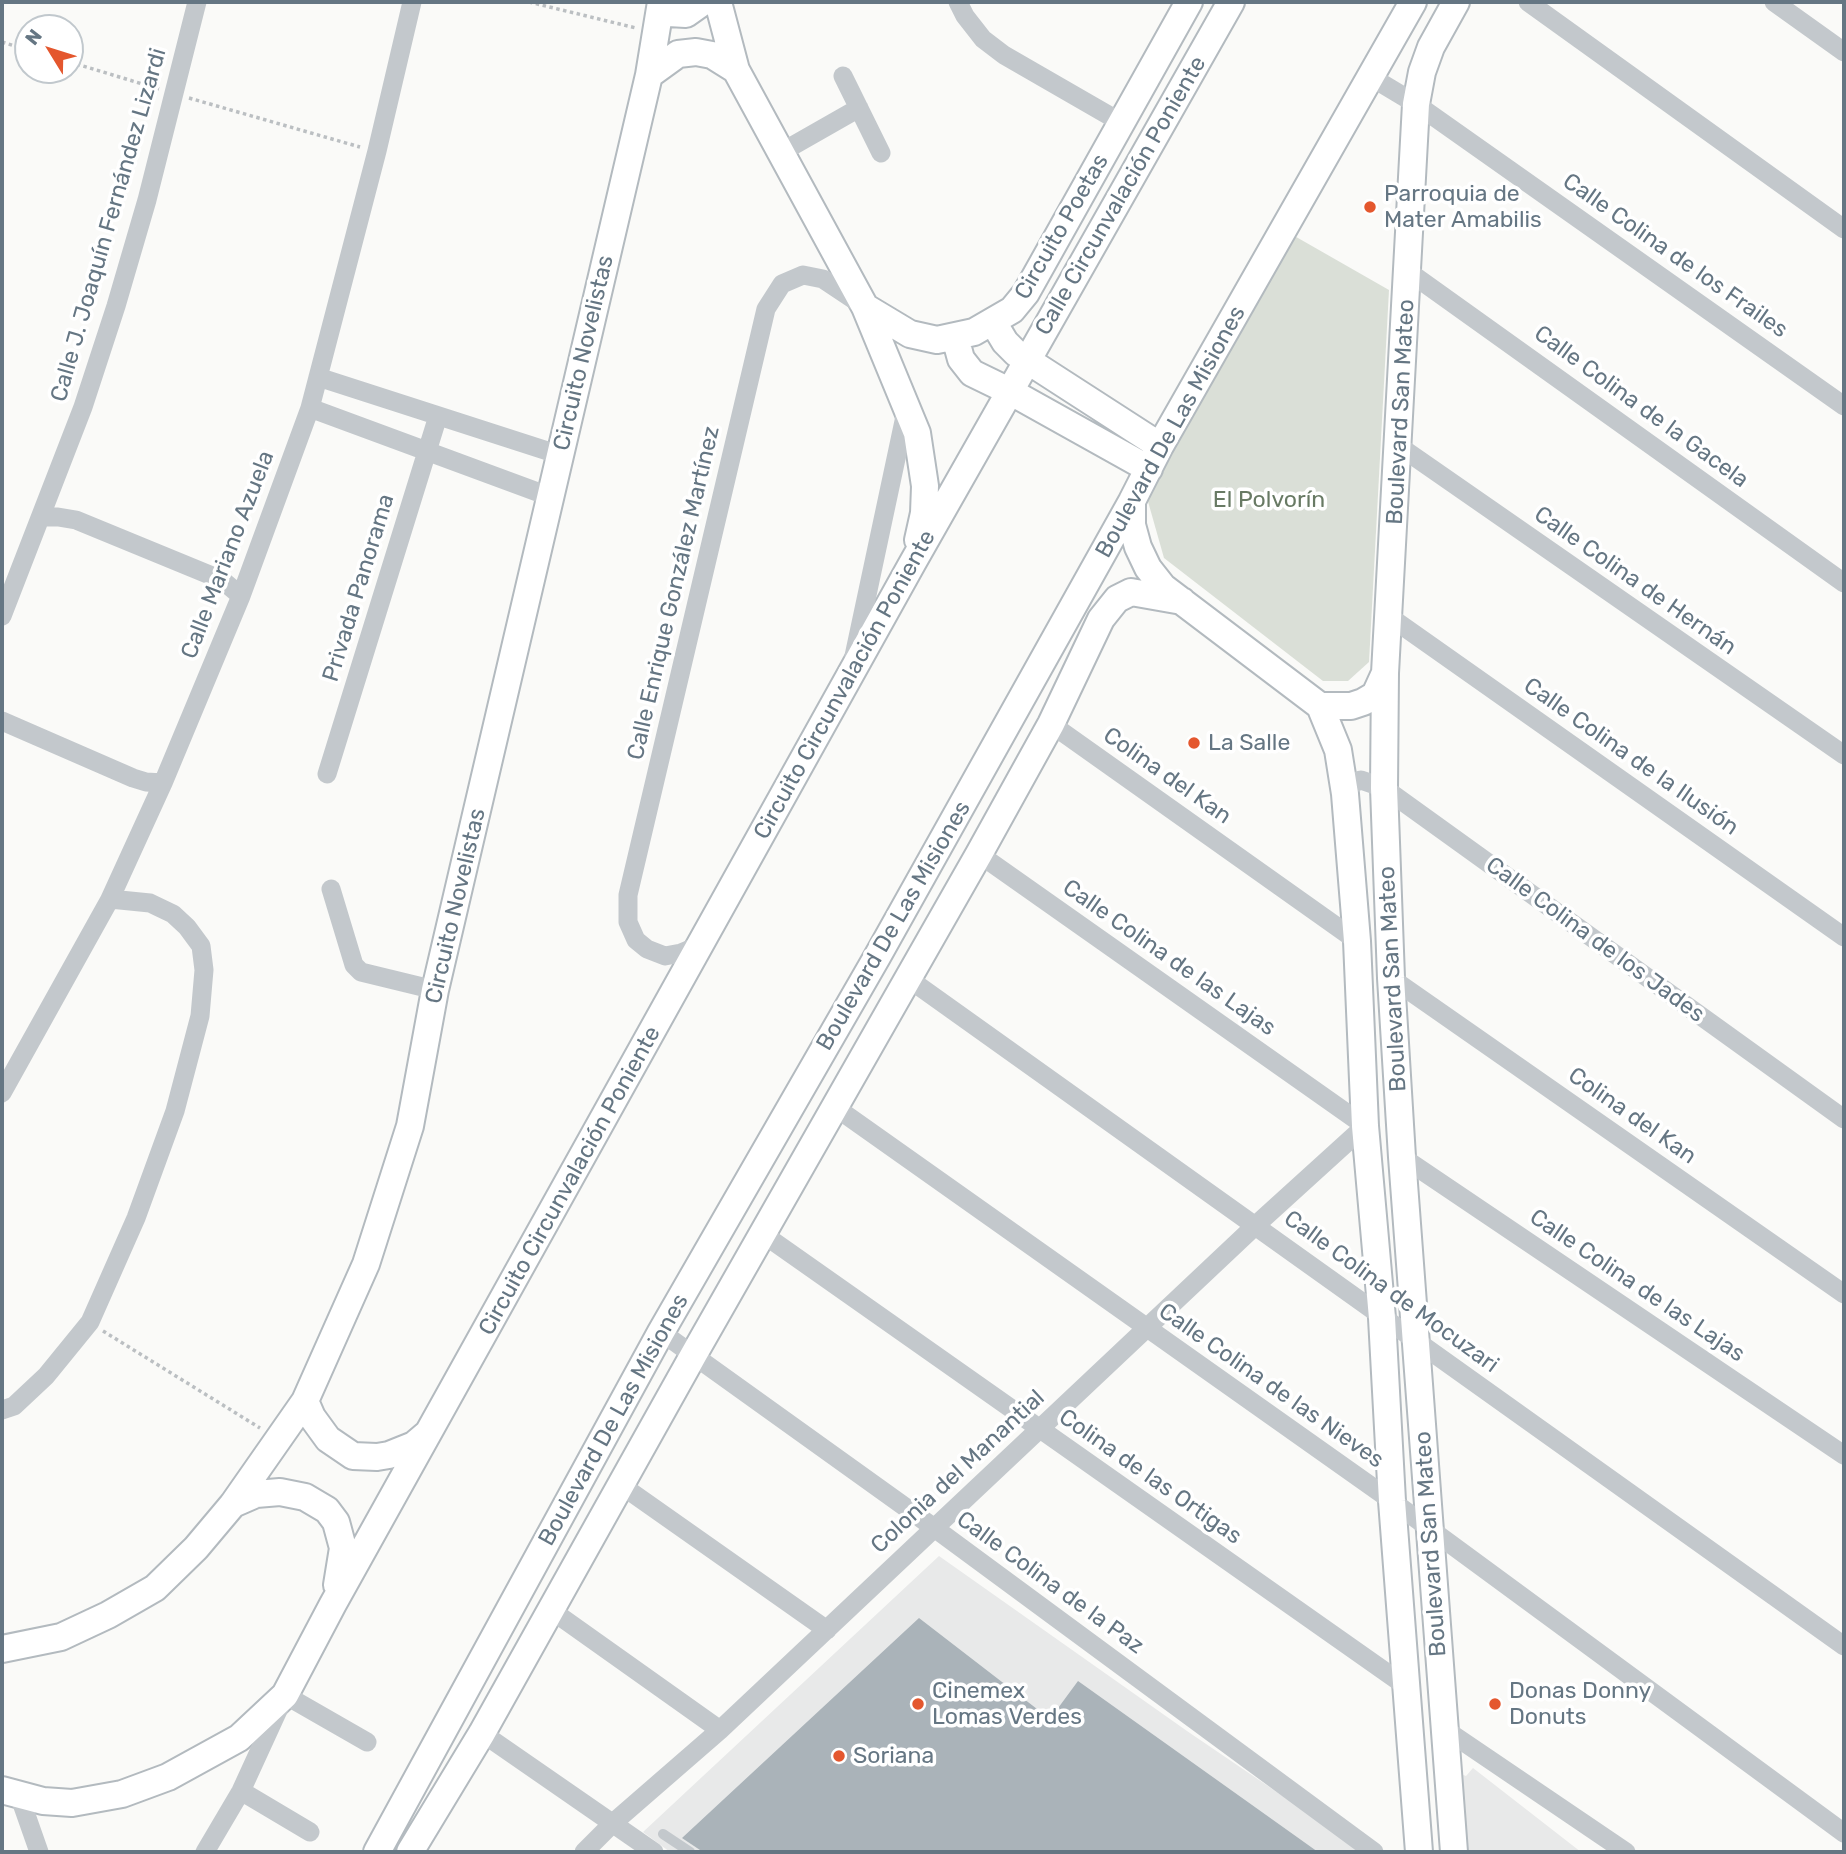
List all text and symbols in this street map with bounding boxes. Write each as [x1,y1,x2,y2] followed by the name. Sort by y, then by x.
[14,14,84,84] north arrow
[20,25,47,49] text: N
[45,45,173,405] street label: Calle J. Joaquín Fernández Lizardi
[1030,52,1212,340] street label: Calle Circunvalación Poniente
[1009,149,1115,305] street label: Circuito Poetas
[1557,168,1793,344] street label: Calle Colina de los Frailes
[1384,180,1542,234] place label: Parroquia de Mater Amabilis
[1362,199,1378,215] marker: Parroquia de Mater Amabilis
[548,253,620,453] street label: Circuito Novelistas
[1381,299,1421,525] street label: Boulevard San Mateo
[1090,301,1252,563] street label: Boulevard De Las Misiones
[1529,320,1753,494] street label: Calle Colina de la Gacela
[622,423,726,763] street label: Calle Enrique González Martínez
[176,447,280,663] street label: Calle Mariano Azuela
[1213,486,1325,514] park label: El Polvorín
[317,491,401,685] street label: Privada Panorama
[1529,501,1741,661] street label: Calle Colina de Hernán
[748,526,942,844] street label: Circuito Circunvalación Poniente
[1518,672,1744,842] street label: Calle Colina de la Ilusión
[1098,722,1236,830] street label: Colina del Kan
[1208,729,1290,757] place label: La Salle
[1186,735,1202,751] marker: La Salle
[811,796,977,1056] street label: Boulevard De Las Misiones
[420,806,492,1006] street label: Circuito Novelistas
[1480,851,1710,1029] street label: Calle Colina de los Jades
[1373,866,1413,1092] street label: Boulevard San Mateo
[1057,874,1281,1042] street label: Calle Colina de las Lajas
[473,1022,667,1340] street label: Circuito Circunvalación Poniente
[1563,1062,1701,1170] street label: Colina del Kan
[1524,1204,1750,1368] street label: Calle Colina de las Lajas
[1278,1205,1504,1379] street label: Calle Colina de Mocuzari
[533,1289,695,1551] street label: Boulevard De Las Misiones
[1153,1298,1389,1474] street label: Calle Colina de las Nieves
[866,1384,1050,1560] street label: Colonia del Manantial
[1053,1404,1247,1550] street label: Colina de las Ortigas
[1409,1430,1453,1658] street label: Boulevard San Mateo
[951,1506,1149,1660] street label: Calle Colina de la Paz
[932,1677,1082,1731] place label: Cinemex Lomas Verdes
[1509,1677,1651,1731] place label: Donas Donny Donuts
[910,1696,926,1712] marker: Cinemex Lomas Verdes
[1487,1696,1503,1712] marker: Donas Donny Donuts
[853,1742,934,1770] place label: Soriana
[831,1748,847,1764] marker: Soriana

